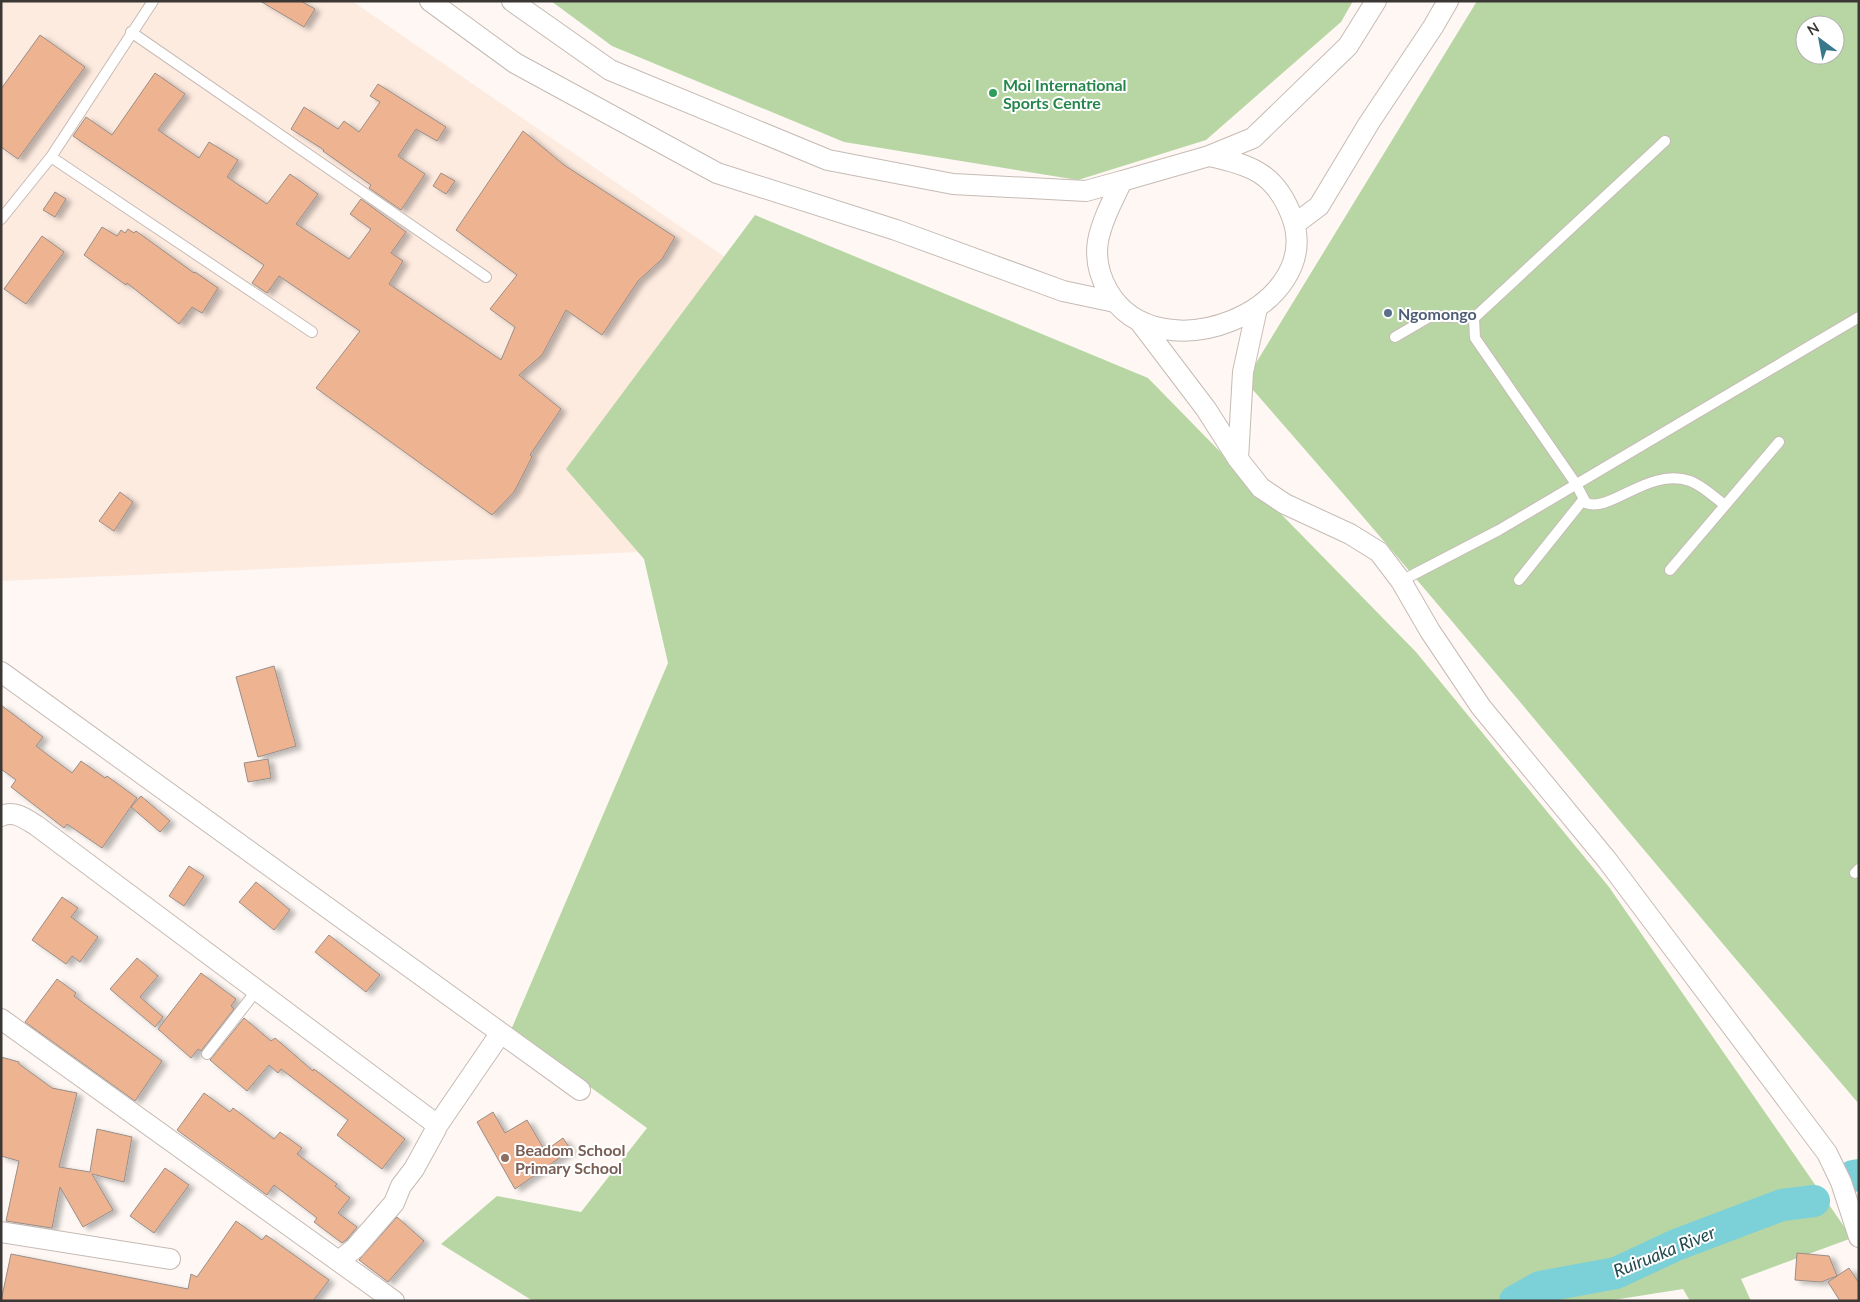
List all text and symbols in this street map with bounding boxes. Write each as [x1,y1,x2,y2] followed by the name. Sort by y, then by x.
[1795,15,1845,65] north arrow
[1804,18,1822,39] text: N
[1003,75,1127,112] place label: Moi International Sports Centre
[987,87,999,99] marker: Moi International Sports Centre
[1398,304,1477,323] place label: Ngomongo
[1382,307,1394,319] marker: Ngomongo
[515,1140,626,1177] place label: Beadom School Primary School
[499,1152,511,1164] marker: Beadom School Primary School
[1610,1220,1719,1281] water label: Ruiruaka River

